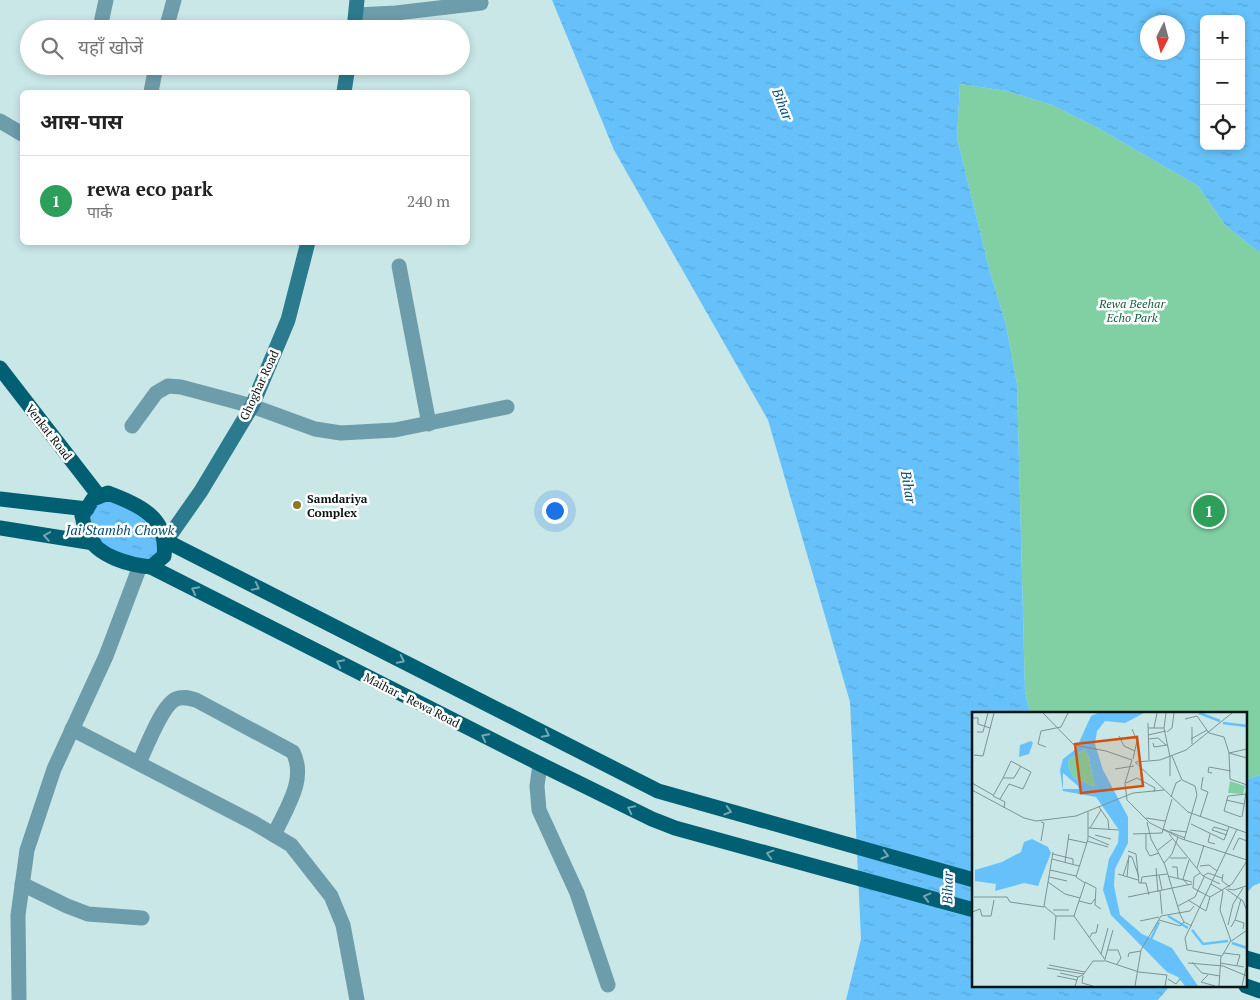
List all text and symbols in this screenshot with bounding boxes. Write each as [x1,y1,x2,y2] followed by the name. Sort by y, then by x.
[1140,15,1185,60] north arrow
[1200,15,1245,150] map controls
[1200,15,1245,60] button: +
[20,20,470,75] search box
[38,34,66,62] icon: search
[78,34,143,59] text: यहाँ खोजें
[1200,60,1245,105] button: −
[768,84,798,123] water label: Bihar
[1200,105,1245,150] button: locate
[40,107,123,135] text: आस-पास
[87,176,213,201] text: rewa eco park
[51,190,61,212] text: 1
[407,190,450,212] text: 240 m
[87,201,113,223] text: पार्क
[1098,296,1166,325] park label: Rewa Beehar Echo Park
[236,347,282,422] street label: Ghoghar Road
[23,401,76,463] street label: Venkat Road
[897,468,921,505] water label: Bihar
[307,491,368,520] place label: Samdariya Complex
[1193,492,1225,530] pin: 1
[542,498,568,524] your location
[291,499,303,511] marker: Samdariya Complex
[65,520,175,539] water label: Jai Stambh Chowk
[43,531,51,541] one-way arrow
[251,581,260,591] one-way arrow
[191,586,200,596] one-way arrow
[396,654,405,665] one-way arrow
[336,659,345,669] one-way arrow
[362,669,463,731] street label: Maihar - Rewa Road
[972,712,1248,988] inset map
[541,728,550,738] one-way arrow
[481,733,490,743] one-way arrow
[627,804,636,815] one-way arrow
[724,805,732,815] one-way arrow
[767,849,775,859] one-way arrow
[880,849,889,860] one-way arrow
[937,871,957,906] water label: Bihar
[922,892,931,903] one-way arrow

